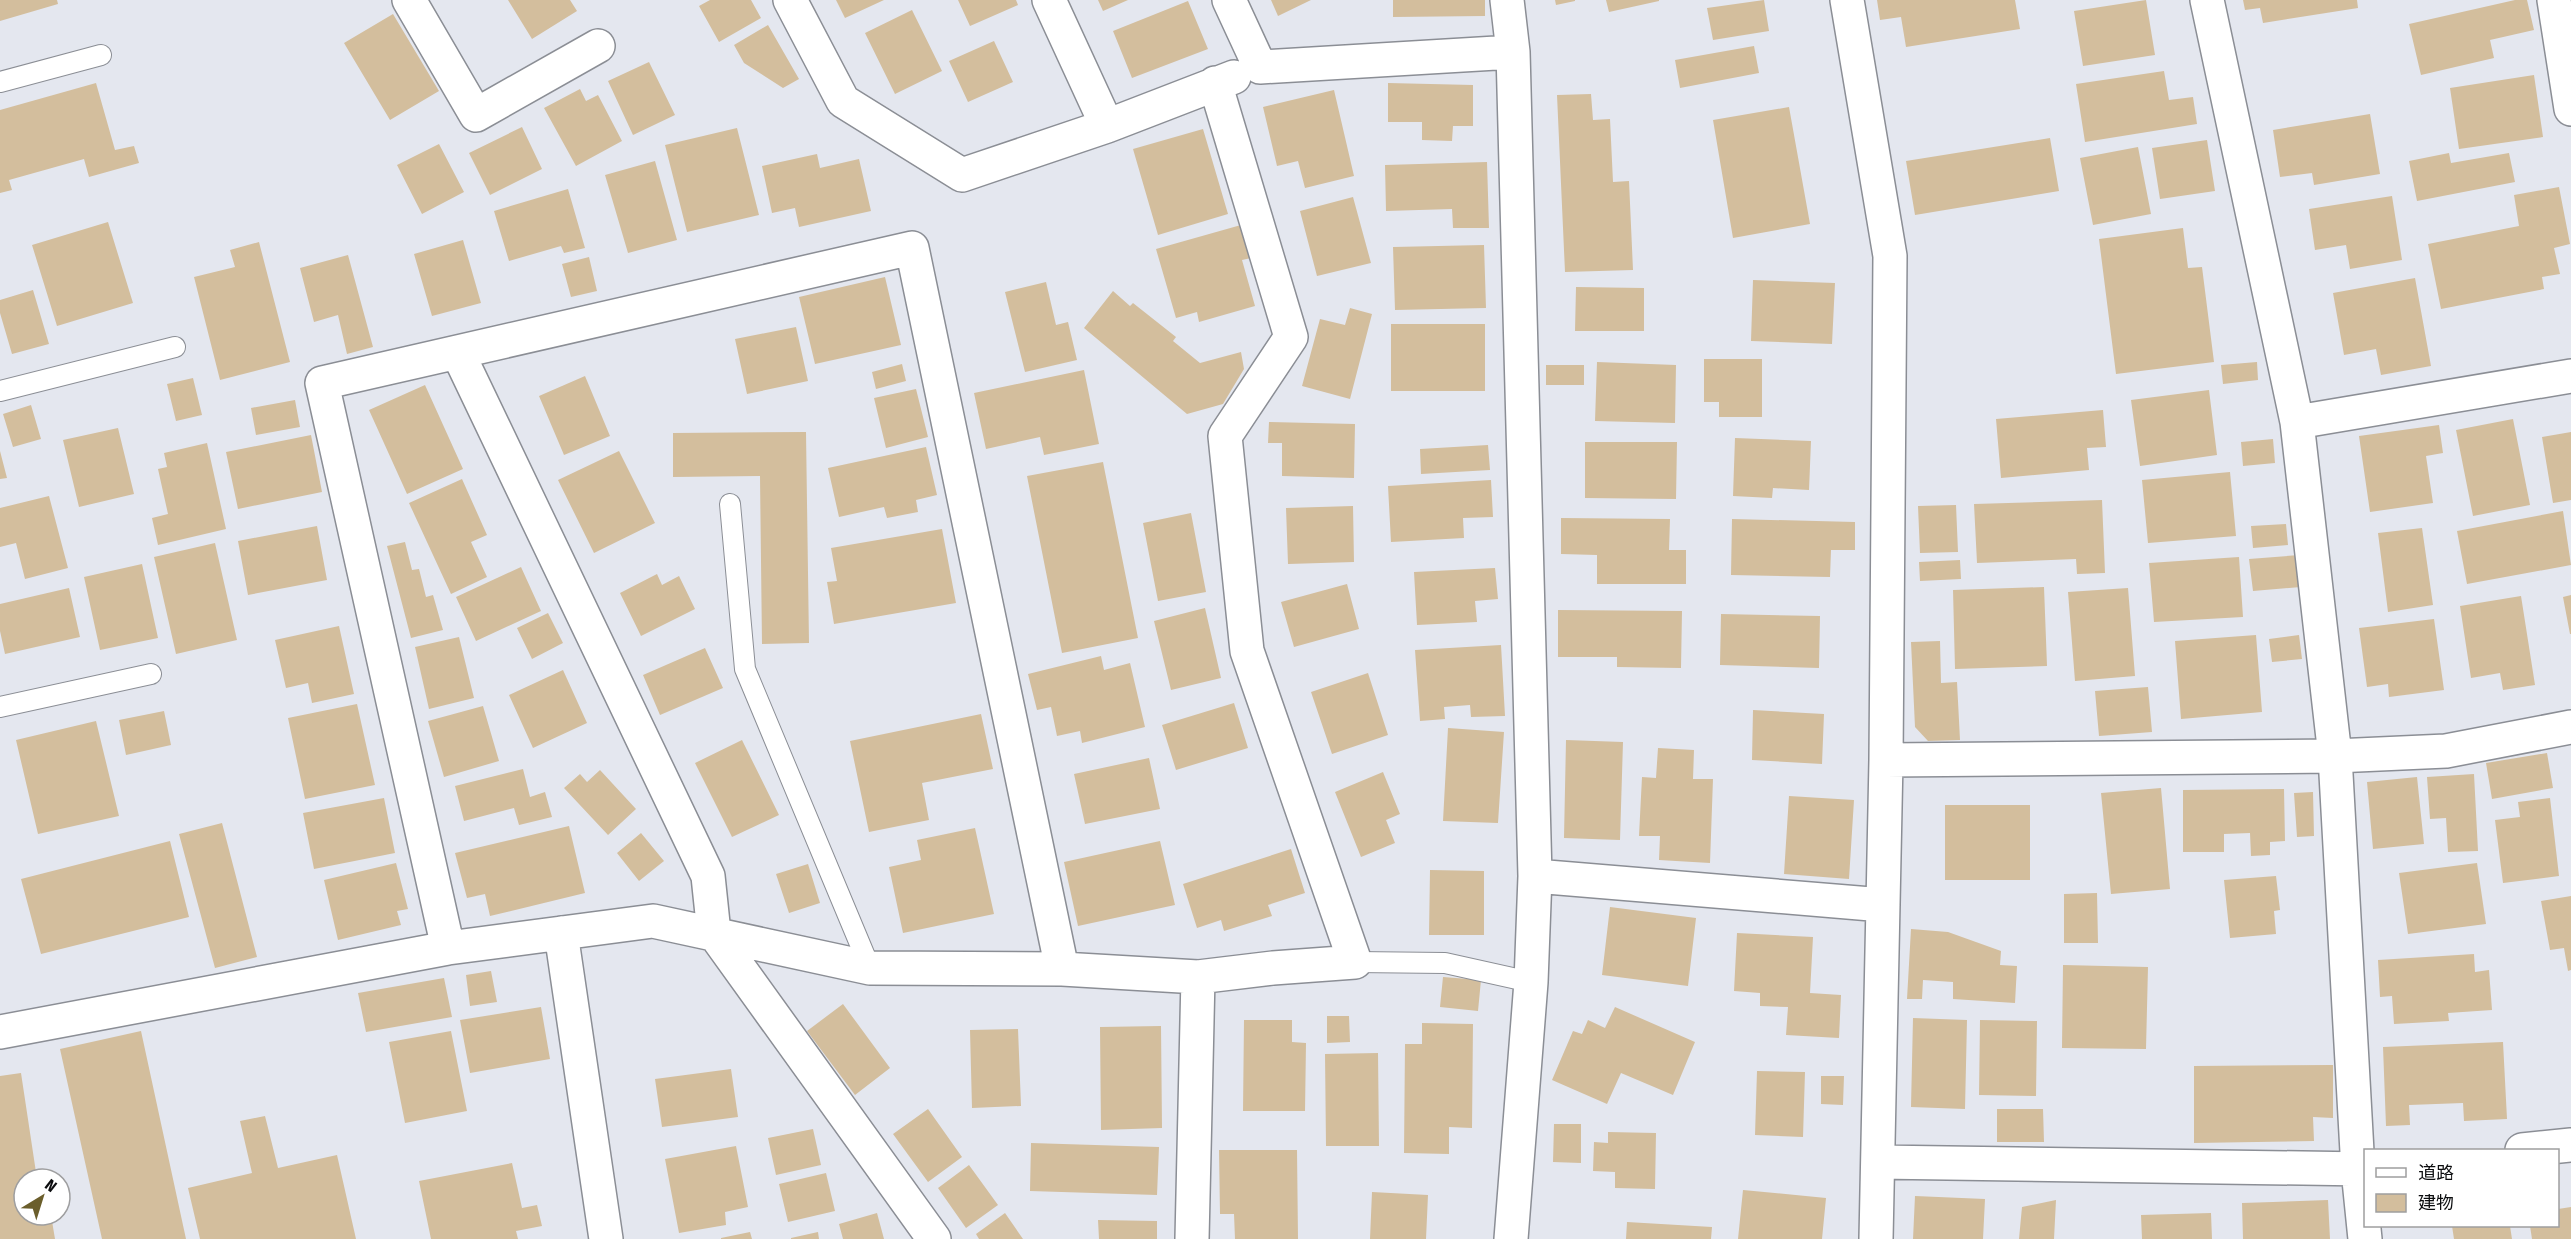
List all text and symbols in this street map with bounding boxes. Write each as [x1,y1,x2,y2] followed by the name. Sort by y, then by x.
[2364,1149,2559,1227] legend
[2418,1162,2454,1184] text: 道路
[12,1167,72,1227] north arrow
[41,1175,61,1196] text: N
[2418,1192,2454,1214] text: 建物

